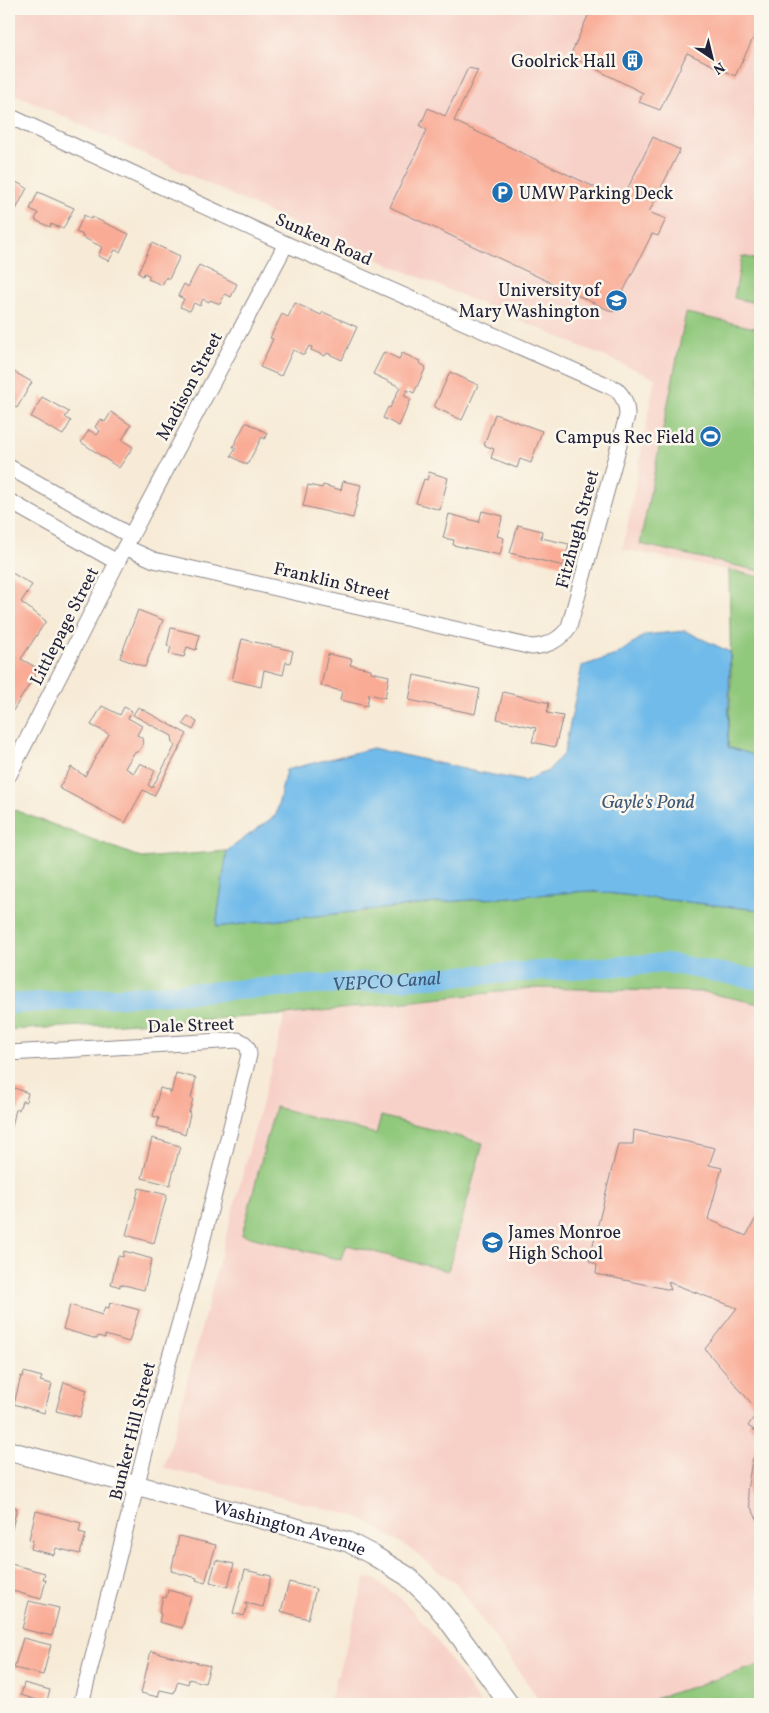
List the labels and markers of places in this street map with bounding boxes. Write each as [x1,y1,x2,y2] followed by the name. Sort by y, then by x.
[620,49,644,73] building icon: Goolrick Hall
[511,50,616,75] place label: Goolrick Hall
[491,181,515,205] parking icon: UMW Parking Deck
[519,182,674,207] place label: UMW Parking Deck
[458,279,602,325] place label: University of Mary Washington
[604,288,628,312] school or university icon: University of Mary Washington
[699,425,723,449] sports icon: Campus Rec Field
[555,426,695,451] place label: Campus Rec Field
[508,1221,621,1267] place label: James Monroe High School
[480,1230,504,1254] school or university icon: James Monroe High School

